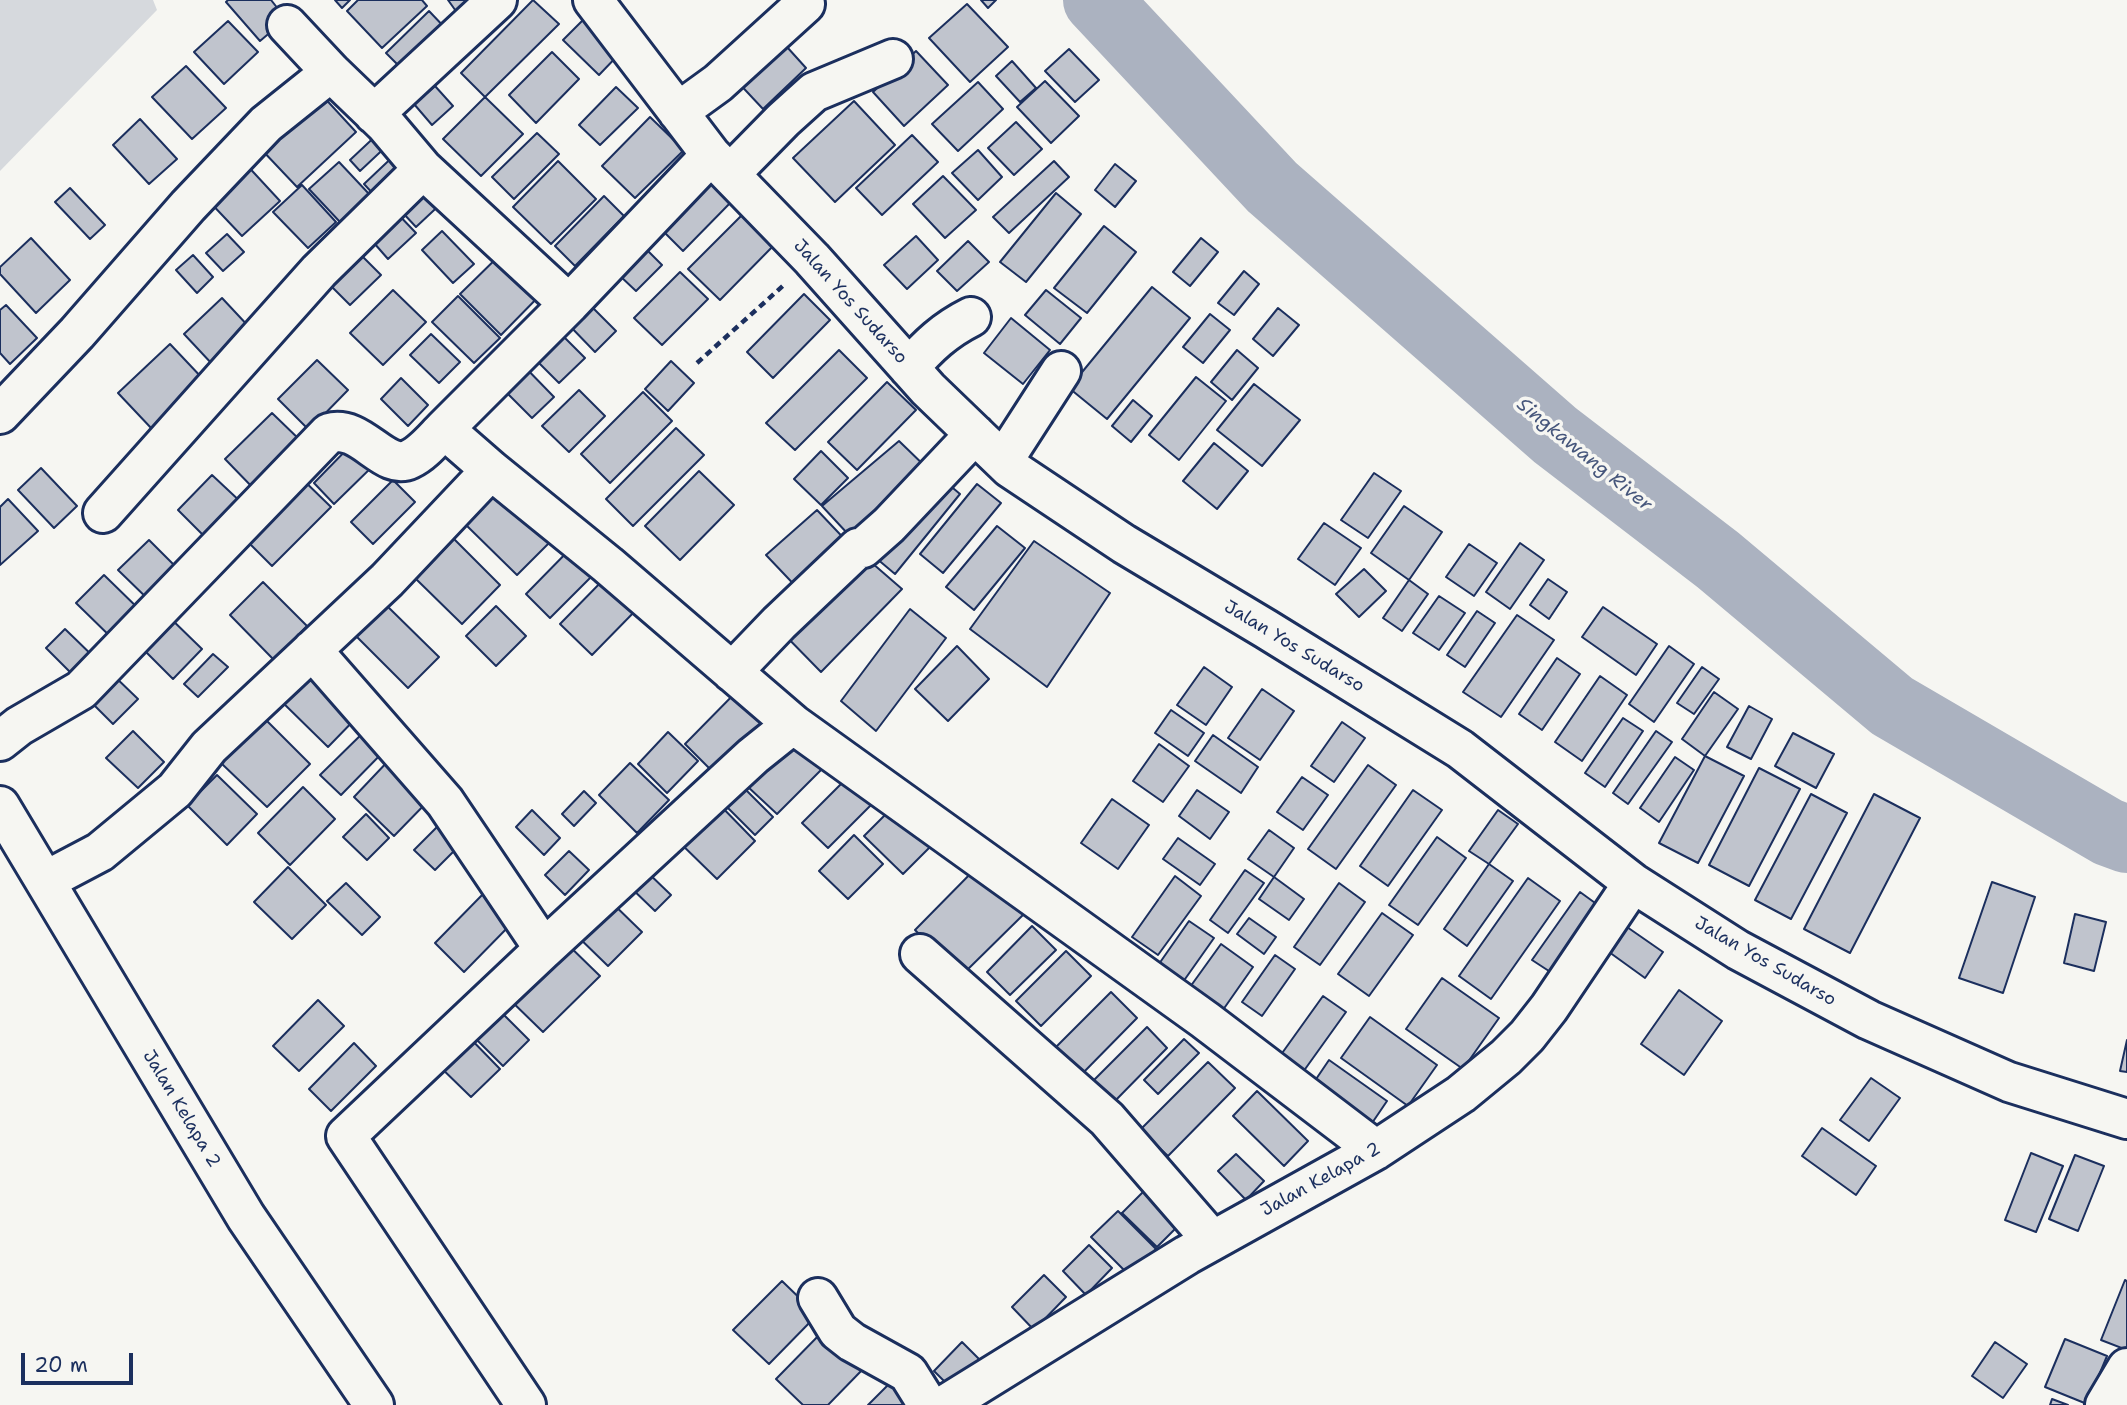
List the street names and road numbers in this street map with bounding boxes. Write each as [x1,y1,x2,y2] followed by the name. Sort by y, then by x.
[789,235,911,369] street label: Jalan Yos Sudarso
[1220,597,1368,697] street label: Jalan Yos Sudarso
[1690,913,1840,1011] street label: Jalan Yos Sudarso
[137,1046,225,1172] street label: Jalan Kelapa 2
[1258,1138,1384,1222] street label: Jalan Kelapa 2

